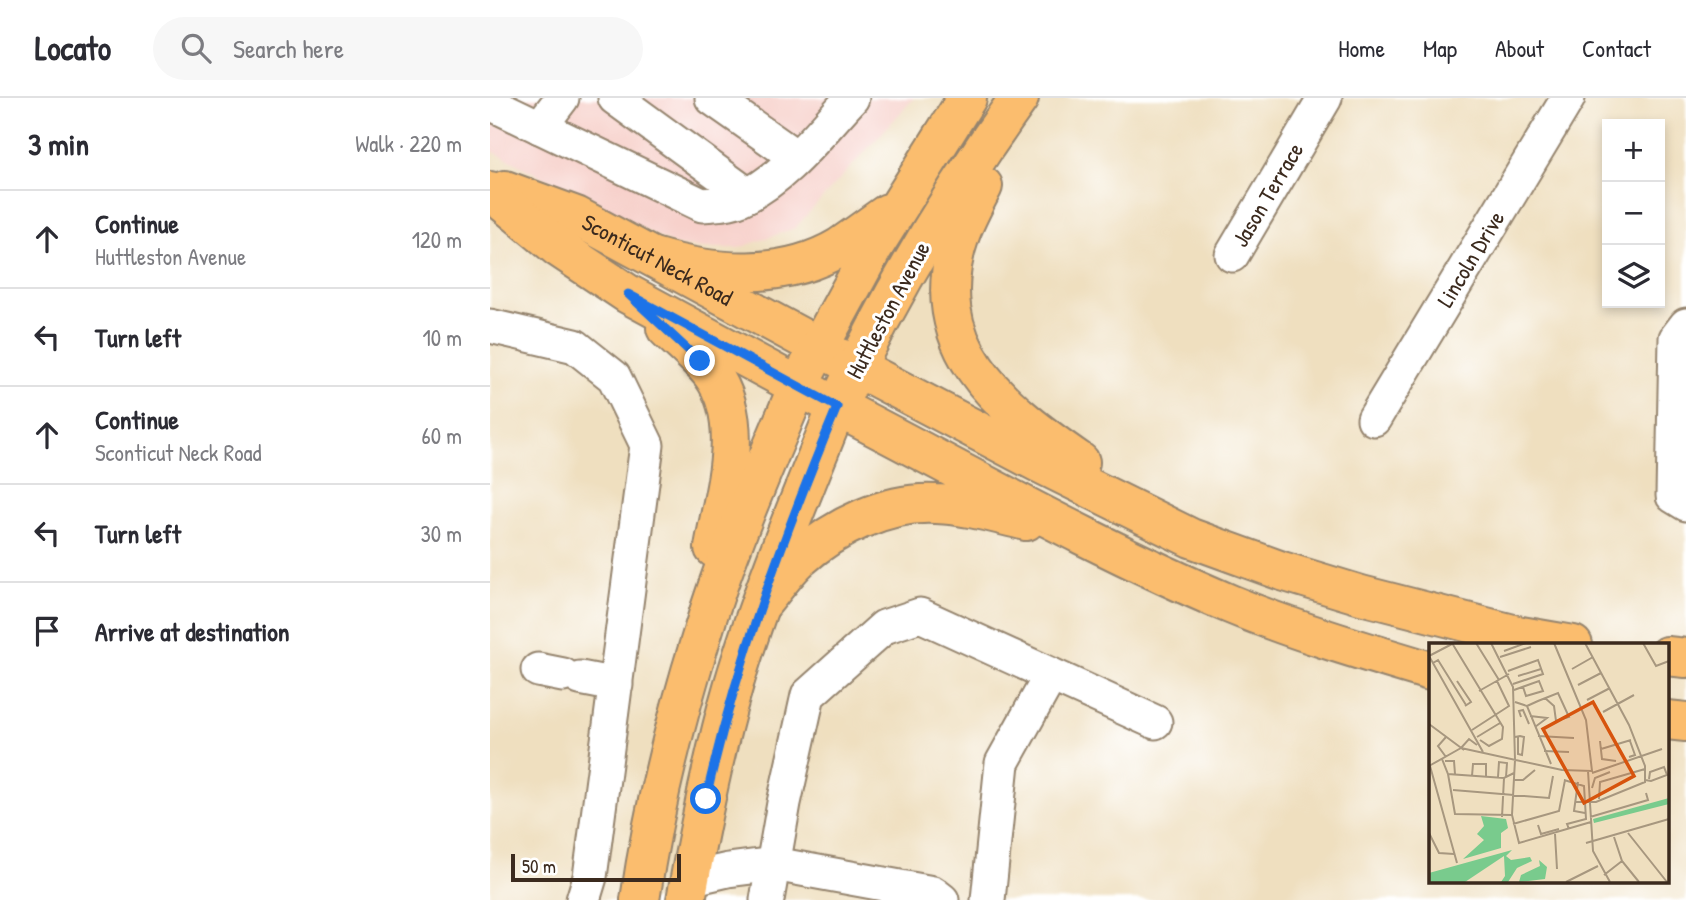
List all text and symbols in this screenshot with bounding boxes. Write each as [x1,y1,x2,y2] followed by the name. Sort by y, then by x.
[153,17,643,80] search box
[35,26,111,70] text: Locato
[177,29,215,67] icon: search
[233,31,344,66] text: Search here
[1338,32,1385,64] text: Home
[1423,32,1457,64] text: Map
[1495,32,1544,64] text: About
[1582,32,1651,64] text: Contact
[1602,119,1665,308] map controls
[1602,119,1665,182] button: +
[28,124,89,164] text: 3 min
[355,128,462,159] text: Walk · 220 m
[1224,137,1310,252] street label: Jason Terrace
[1602,182,1665,245] button: −
[1429,205,1511,313] street label: Lincoln Drive
[95,206,179,241] text: Continue
[577,206,738,313] street label: Sconticut Neck Road
[28,220,66,258] icon: ahead
[412,224,462,255] text: 120 m
[838,236,937,384] street label: Huttleston Avenue
[95,241,246,272] text: Huttleston Avenue
[1602,245,1665,308] button: layers
[28,318,66,356] icon: left
[95,320,181,355] text: Turn left
[422,322,462,353] text: 10 m
[684,345,715,376] route end
[95,402,179,437] text: Continue
[28,416,66,454] icon: ahead
[422,420,462,451] text: 60 m
[95,437,261,468] text: Sconticut Neck Road
[28,514,66,552] icon: left
[95,516,181,551] text: Turn left
[420,518,462,549] text: 30 m
[28,612,66,650] icon: arrive
[95,614,290,649] text: Arrive at destination
[1429,643,1668,883] inset map
[690,783,721,814] route start
[511,851,681,883] scale bar
[522,853,556,879] text: 50 m

